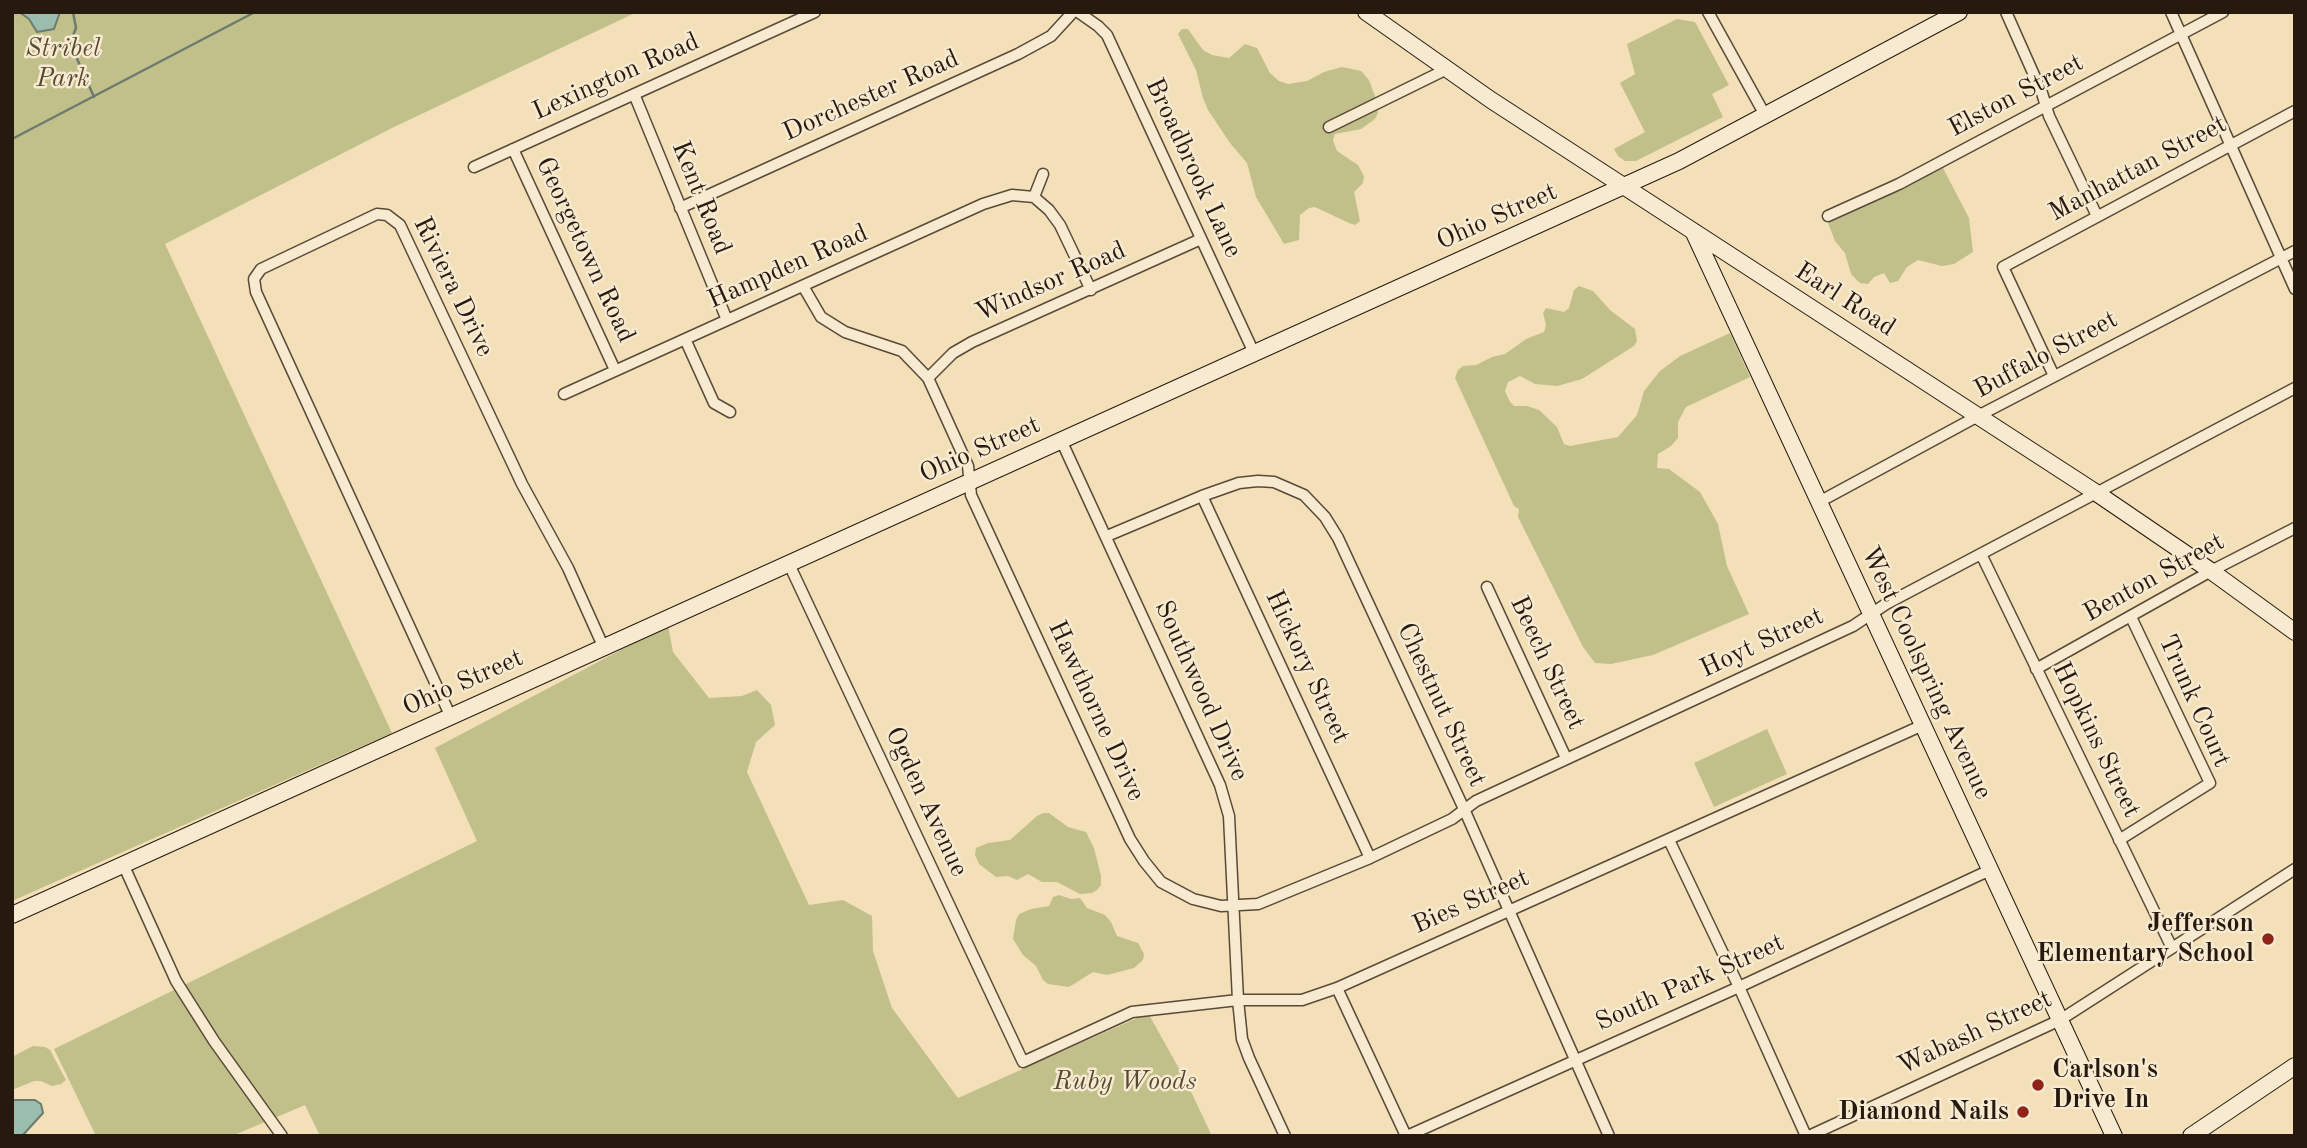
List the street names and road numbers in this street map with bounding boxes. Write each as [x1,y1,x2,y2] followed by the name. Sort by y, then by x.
[528,26,704,128] street label: Lexington Road
[778,43,964,149] street label: Dorchester Road
[1943,47,2089,145] street label: Elston Street
[1138,73,1248,263] street label: Broadbrook Lane
[2044,109,2232,229] street label: Manhattan Street
[664,137,738,259] street label: Kent Road
[528,152,642,348] street label: Georgetown Road
[1432,177,1562,257] street label: Ohio Street
[406,212,500,362] street label: Riviera Drive
[703,218,873,316] street label: Hampden Road
[971,235,1131,329] street label: Windsor Road
[1789,256,1901,344] street label: Earl Road
[1969,304,2123,406] street label: Buffalo Street
[915,410,1045,490] street label: Ohio Street
[2078,527,2230,629] street label: Benton Street
[1854,542,1998,804] street label: West Coolspring Avenue
[1258,585,1356,749] street label: Hickory Street
[1503,591,1591,735] street label: Beech Street
[1147,596,1255,786] street label: Southwood Drive
[1695,601,1829,685] street label: Hoyt Street
[1041,616,1151,806] street label: Hawthorne Drive
[1389,618,1493,792] street label: Chestnut Street
[2151,630,2237,772] street label: Trunk Court
[398,643,528,723] street label: Ohio Street
[2045,657,2147,823] street label: Hopkins Street
[878,722,974,882] street label: Ogden Avenue
[1408,862,1534,942] street label: Bies Street
[1591,927,1789,1039] street label: South Park Street
[1893,984,2057,1082] street label: Wabash Street

